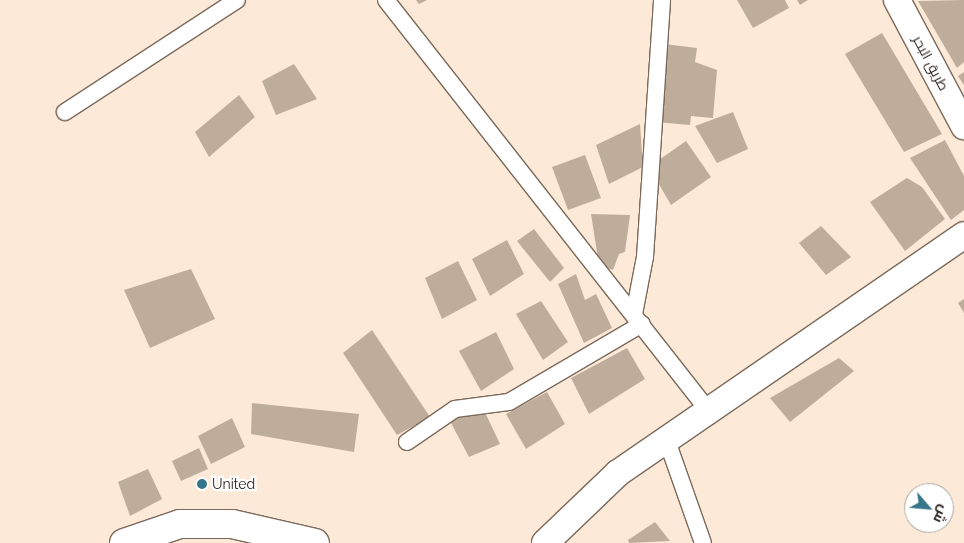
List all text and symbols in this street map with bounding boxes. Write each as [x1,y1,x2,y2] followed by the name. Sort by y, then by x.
[910,33,952,93] street label: طريق البحر
[212,476,255,492] place label: United
[196,478,208,490] marker: United
[904,483,954,533] north arrow
[930,503,953,526] text: ش

